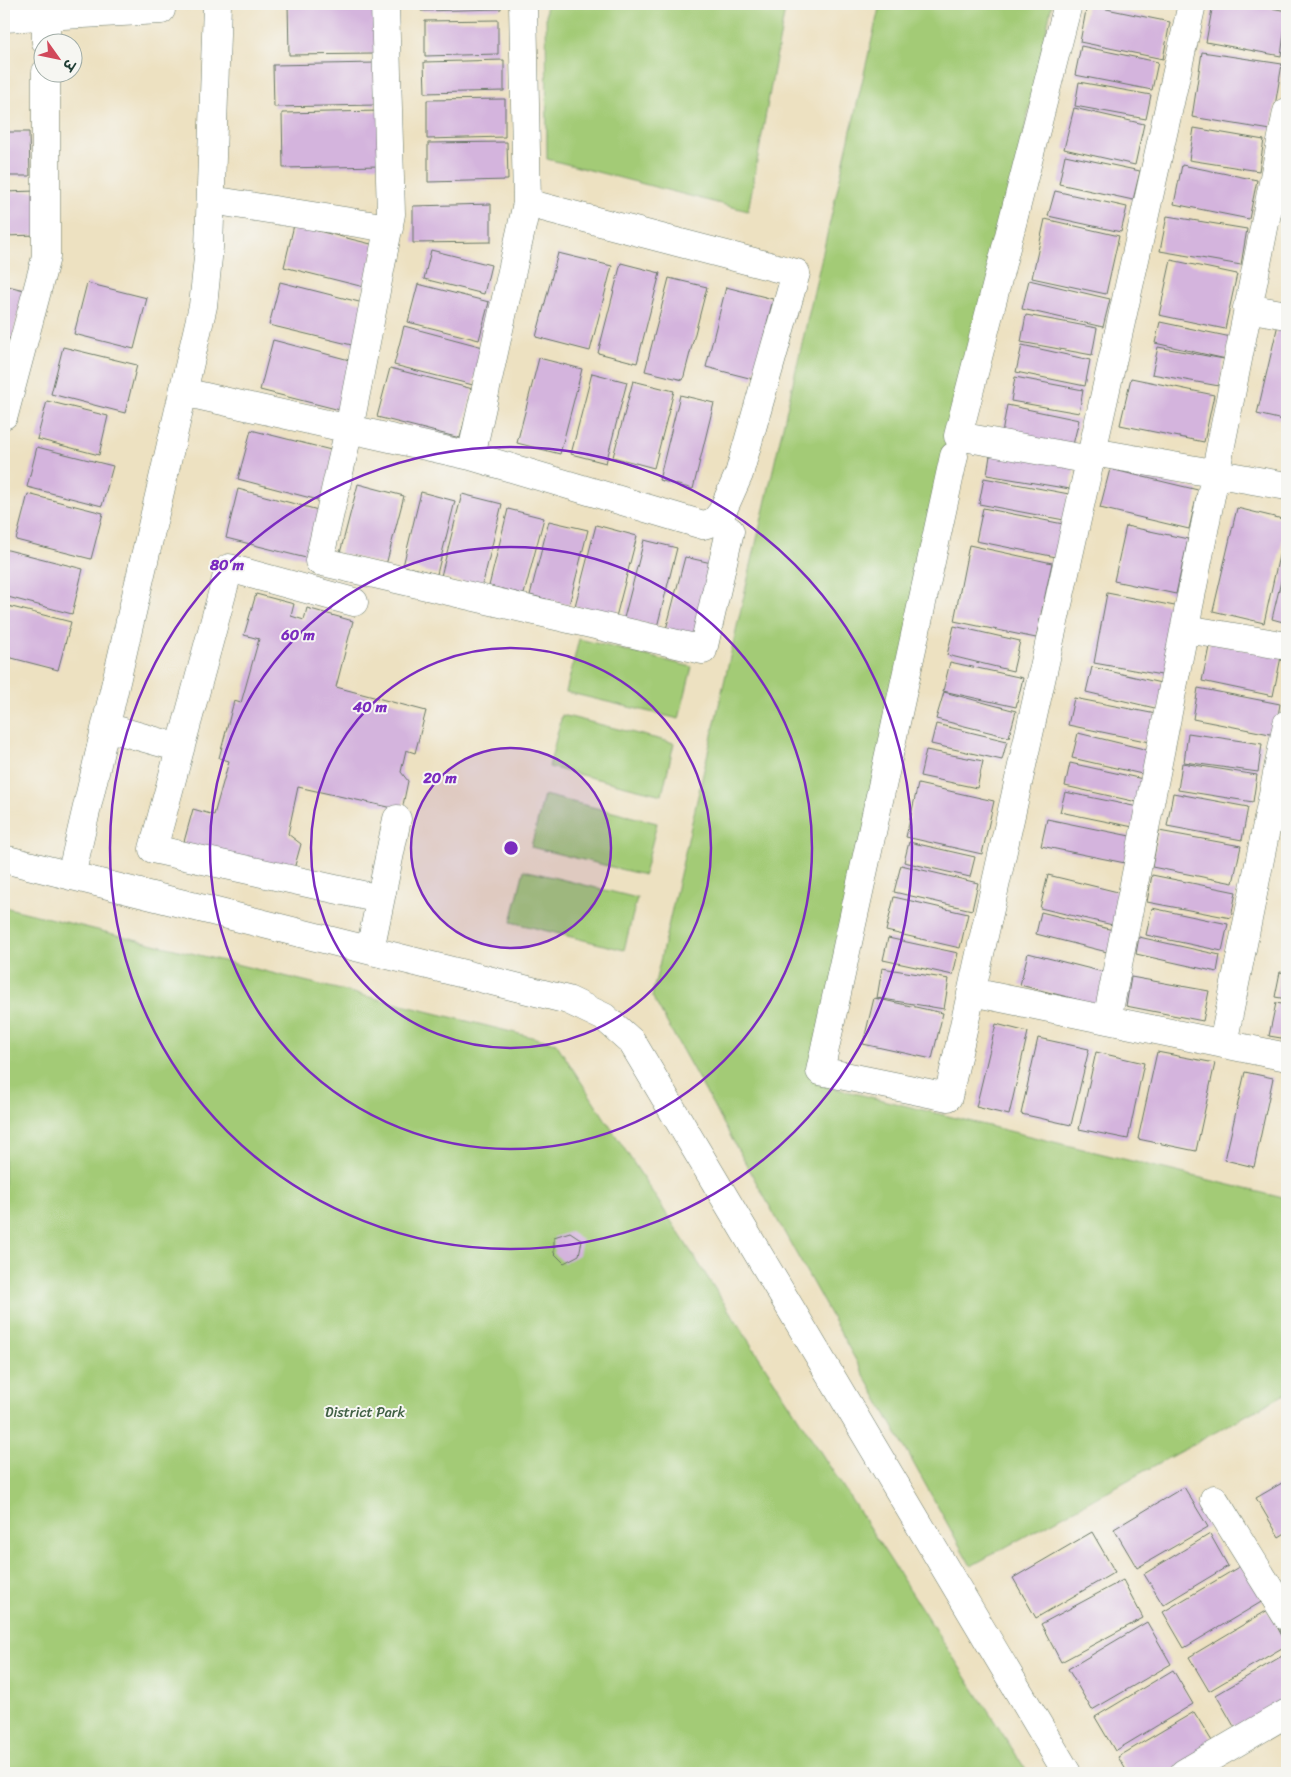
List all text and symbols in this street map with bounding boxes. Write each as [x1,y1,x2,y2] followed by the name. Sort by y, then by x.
[32,32,82,82] north arrow
[55,52,83,77] text: उ
[209,552,244,578] text: 80 m
[280,622,315,648] text: 60 m
[352,694,388,720] text: 40 m
[422,765,457,791] text: 20 m
[502,839,520,857] centre of rings
[325,1400,405,1425] park label: District Park

